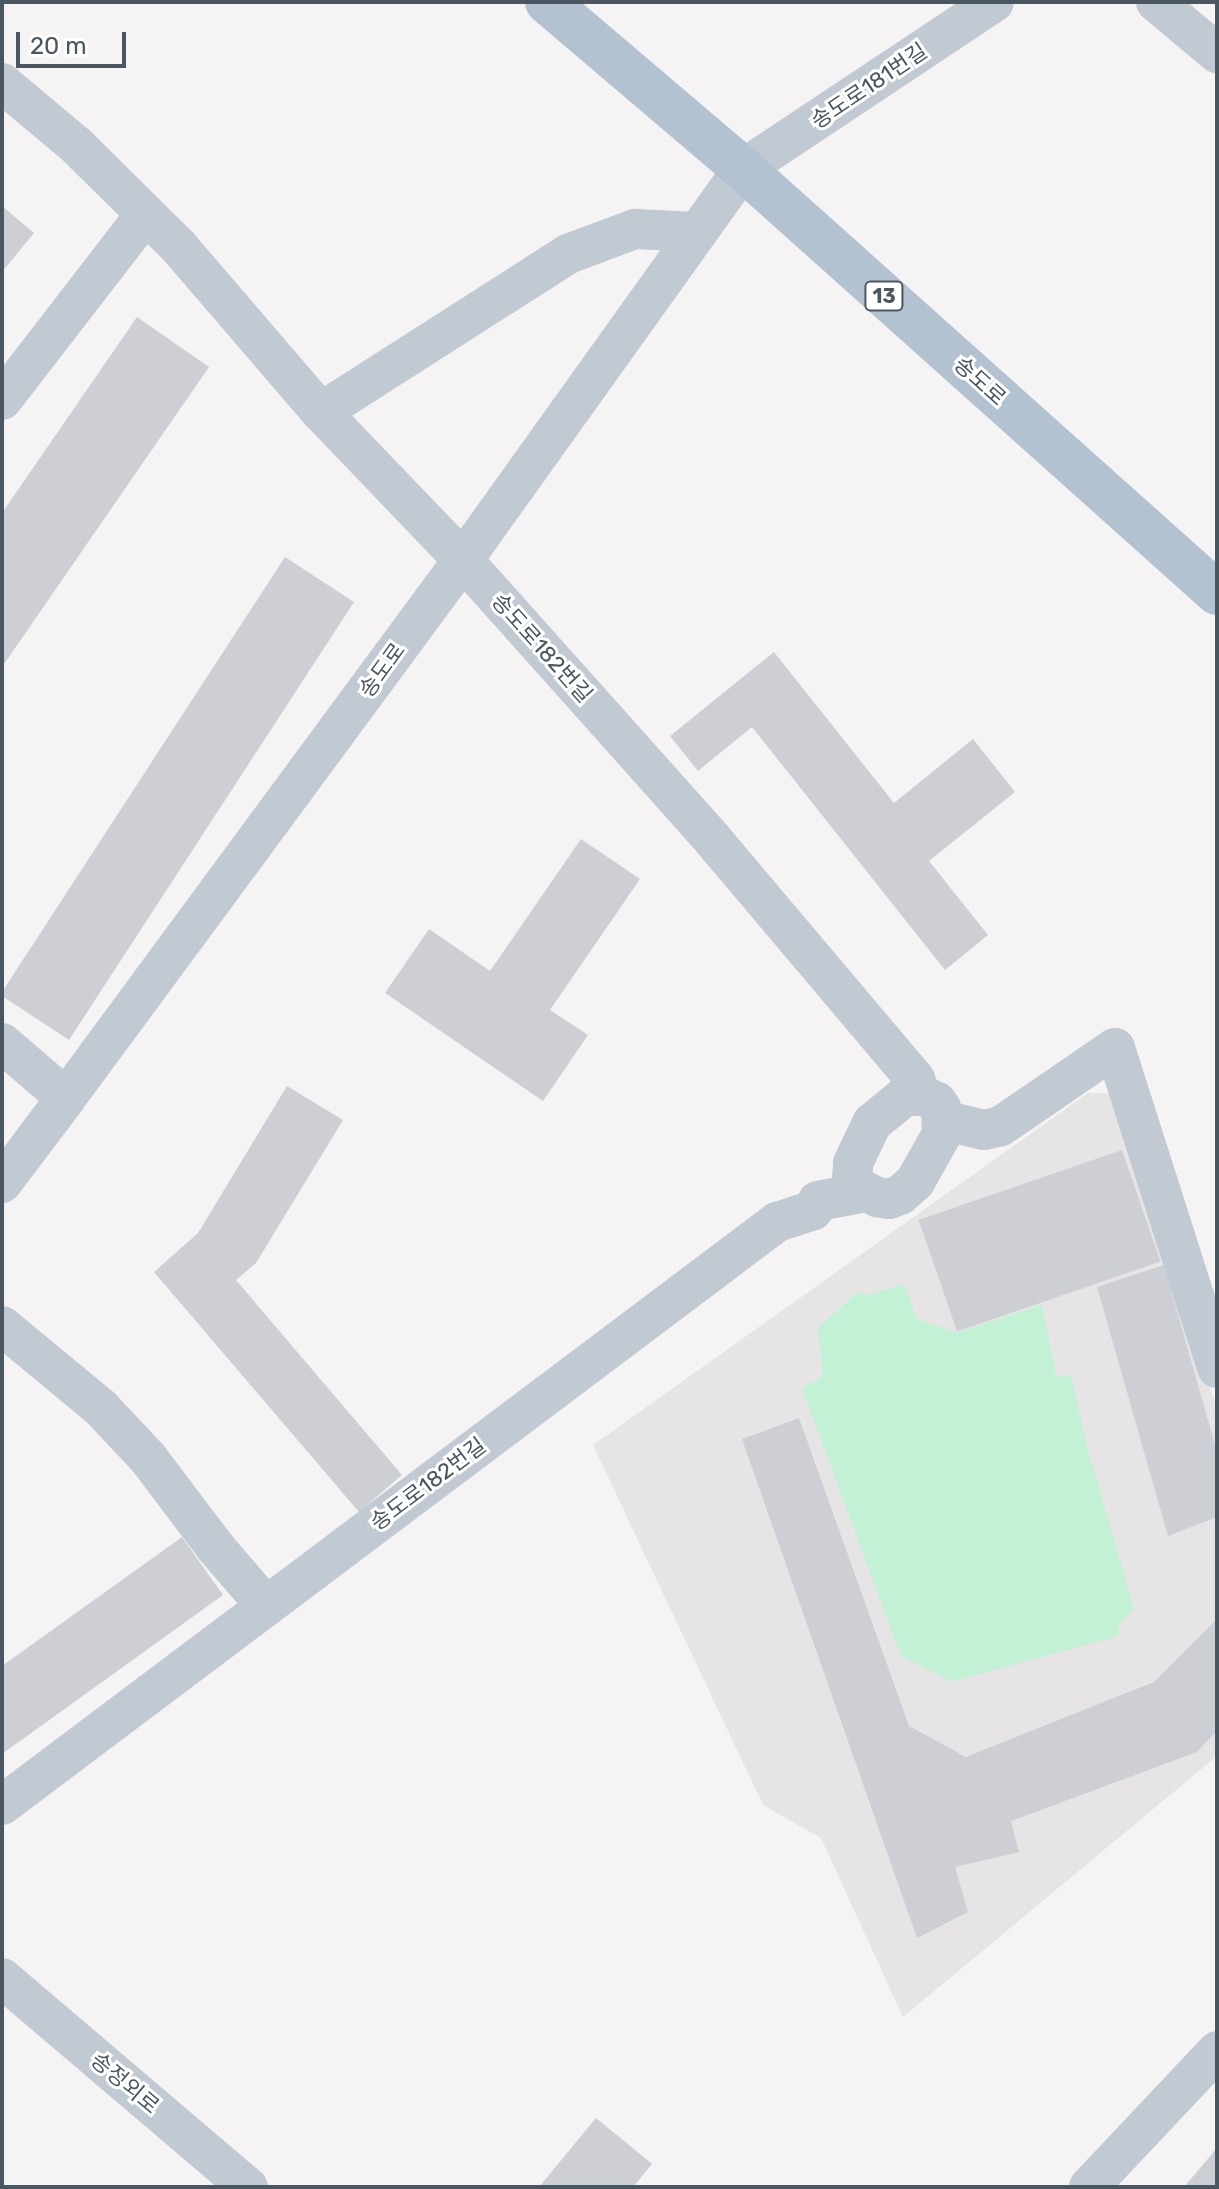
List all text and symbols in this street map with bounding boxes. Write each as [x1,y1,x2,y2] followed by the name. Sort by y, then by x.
[20,16,130,66] scale bar
[30,32,87,60] text: 20 m
[806,38,932,134] street label: 송도로181번길
[864,280,904,312] road number: 13
[949,351,1011,411] street label: 송도로
[486,588,598,708] street label: 송도로182번길
[353,638,411,702] street label: 송도로
[365,1432,491,1536] street label: 송도로182번길
[86,2047,164,2119] street label: 송정외로

